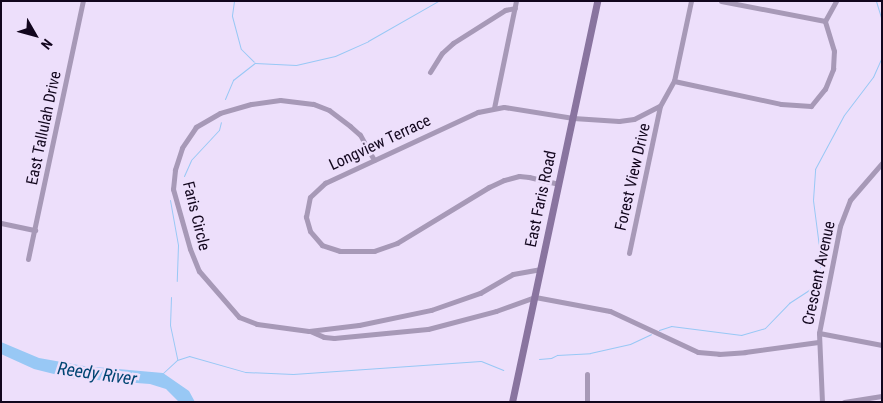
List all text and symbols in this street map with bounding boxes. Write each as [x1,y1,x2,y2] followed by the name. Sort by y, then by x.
[10,10,60,60] north arrow
[38,36,56,53] text: N
[23,69,65,187] street label: East Tallulah Drive
[326,111,434,175] street label: Longview Terrace
[611,121,655,233] street label: Forest View Drive
[521,149,561,249] street label: East Faris Road
[178,179,214,253] street label: Faris Circle
[799,219,839,327] street label: Crescent Avenue
[56,358,138,390] water label: Reedy River

